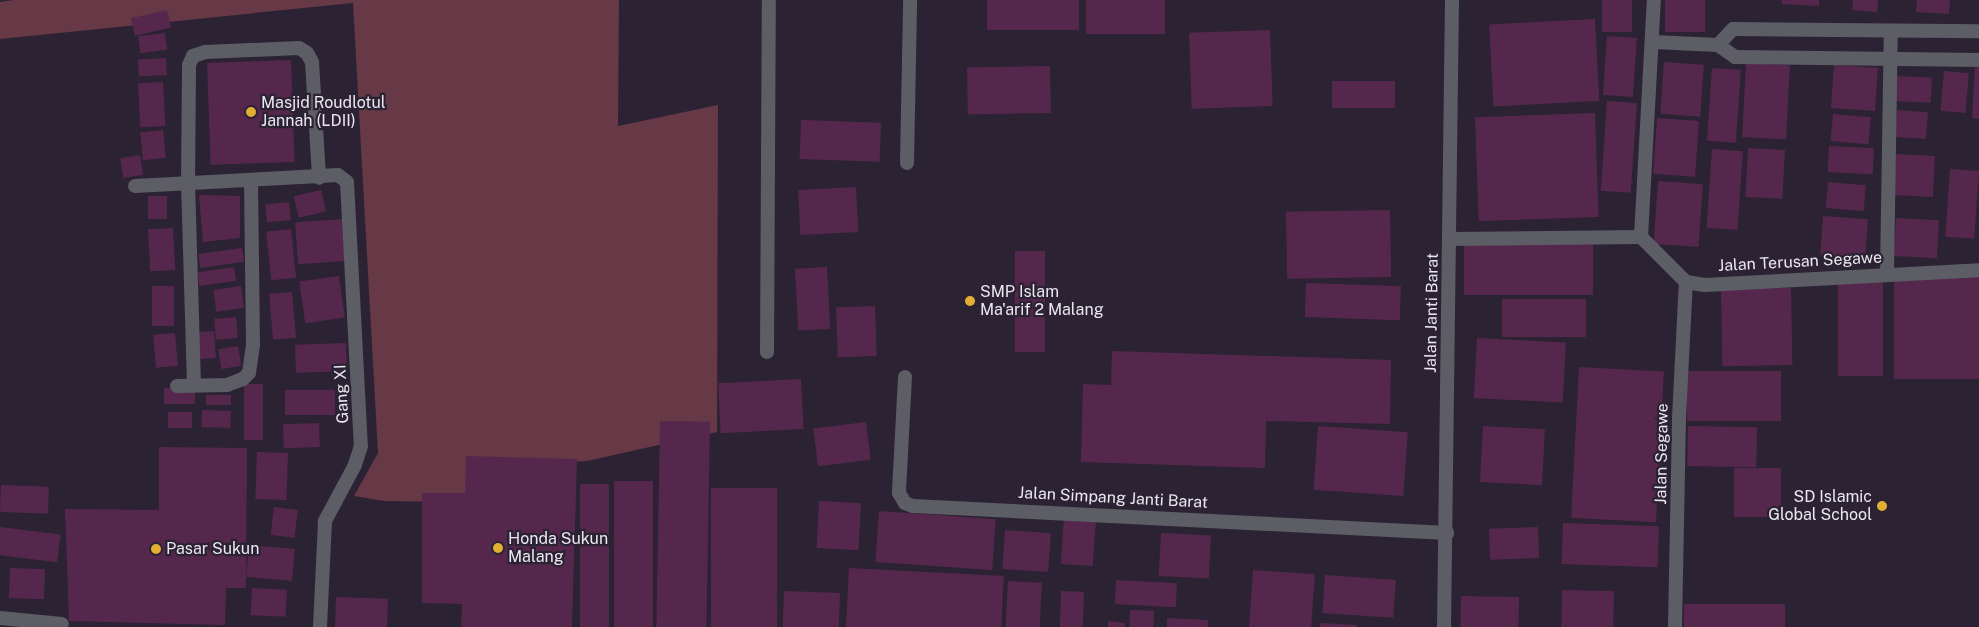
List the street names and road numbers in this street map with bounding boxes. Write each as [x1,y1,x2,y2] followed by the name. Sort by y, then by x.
[1717,248,1883,276] street label: Jalan Terusan Segawe
[1421,253,1443,373] street label: Jalan Janti Barat
[331,364,353,424] street label: Gang XI
[1652,403,1672,505] street label: Jalan Segawe
[1018,483,1208,513] street label: Jalan Simpang Janti Barat

